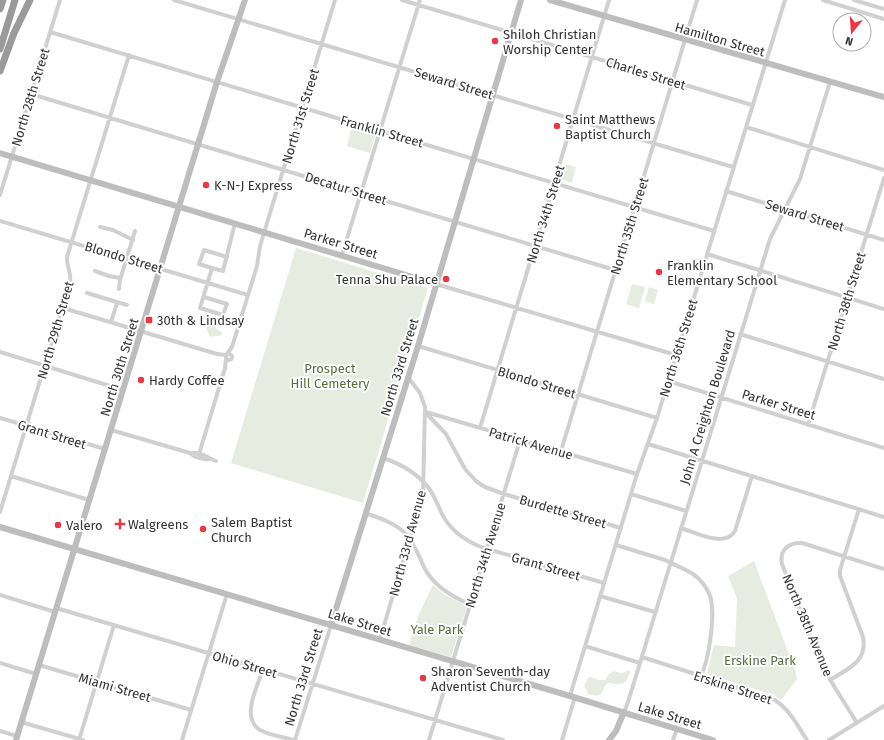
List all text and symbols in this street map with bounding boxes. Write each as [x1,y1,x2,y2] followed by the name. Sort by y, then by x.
[832,12,872,52] north arrow
[673,19,767,60] street label: Hamilton Street
[503,27,596,57] place label: Shiloh Christian Worship Center
[844,34,855,48] text: N
[490,36,500,46] marker: Shiloh Christian Worship Center
[8,46,53,148] street label: North 28th Street
[604,54,688,93] street label: Charles Street
[413,64,495,103] street label: Seward Street
[279,67,322,165] street label: North 31st Street
[339,112,425,151] street label: Franklin Street
[565,112,655,142] place label: Saint Matthews Baptist Church
[552,121,562,131] marker: Saint Matthews Baptist Church
[523,163,568,265] street label: North 34th Street
[303,169,389,208] street label: Decatur Street
[608,175,652,277] street label: North 35th Street
[214,178,293,193] place label: K-N-J Express
[201,180,211,190] marker: K-N-J Express
[764,196,846,235] street label: Seward Street
[302,225,380,262] street label: Parker Street
[83,238,165,277] street label: Blondo Street
[824,250,869,352] street label: North 38th Street
[667,258,777,288] place label: Franklin Elementary School
[654,267,664,277] marker: Franklin Elementary School
[336,272,438,287] place label: Tenna Shu Palace
[441,274,451,284] marker: Tenna Shu Palace
[34,279,77,381] street label: North 29th Street
[656,297,701,399] street label: North 36th Street
[157,313,245,328] place label: 30th & Lindsay
[144,315,154,325] marker: 30th & Lindsay
[97,316,142,418] street label: North 30th Street
[377,316,422,418] street label: North 33rd Street
[677,328,738,486] street label: John A Creighton Boulevard
[291,361,370,391] park label: Prospect Hill Cemetery
[496,363,578,402] street label: Blondo Street
[149,373,225,388] place label: Hardy Coffee
[136,375,146,385] marker: Hardy Coffee
[740,386,818,423] street label: Parker Street
[16,417,88,452] street label: Grant Street
[487,424,575,463] street label: Patrick Avenue
[386,488,429,598] street label: North 33rd Avenue
[518,492,608,531] street label: Burdette Street
[462,501,509,610] street label: North 34th Avenue
[211,515,293,545] place label: Salem Baptist Church
[128,517,188,532] place label: Walgreens
[66,518,103,533] place label: Valero
[115,519,125,529] marker: Walgreens
[53,520,63,530] marker: Valero
[198,524,208,534] marker: Salem Baptist Church
[510,550,582,584] street label: Grant Street
[779,572,836,679] street label: North 38th Avenue
[326,606,394,639] street label: Lake Street
[411,622,464,637] park label: Yale Park
[281,626,326,728] street label: North 33rd Street
[211,648,279,681] street label: Ohio Street
[724,653,796,668] park label: Erskine Park
[431,664,550,694] place label: Sharon Seventh-day Adventist Church
[692,668,774,707] street label: Erskine Street
[77,670,153,705] street label: Miami Street
[418,673,428,683] marker: Sharon Seventh-day Adventist Church
[636,699,704,732] street label: Lake Street

